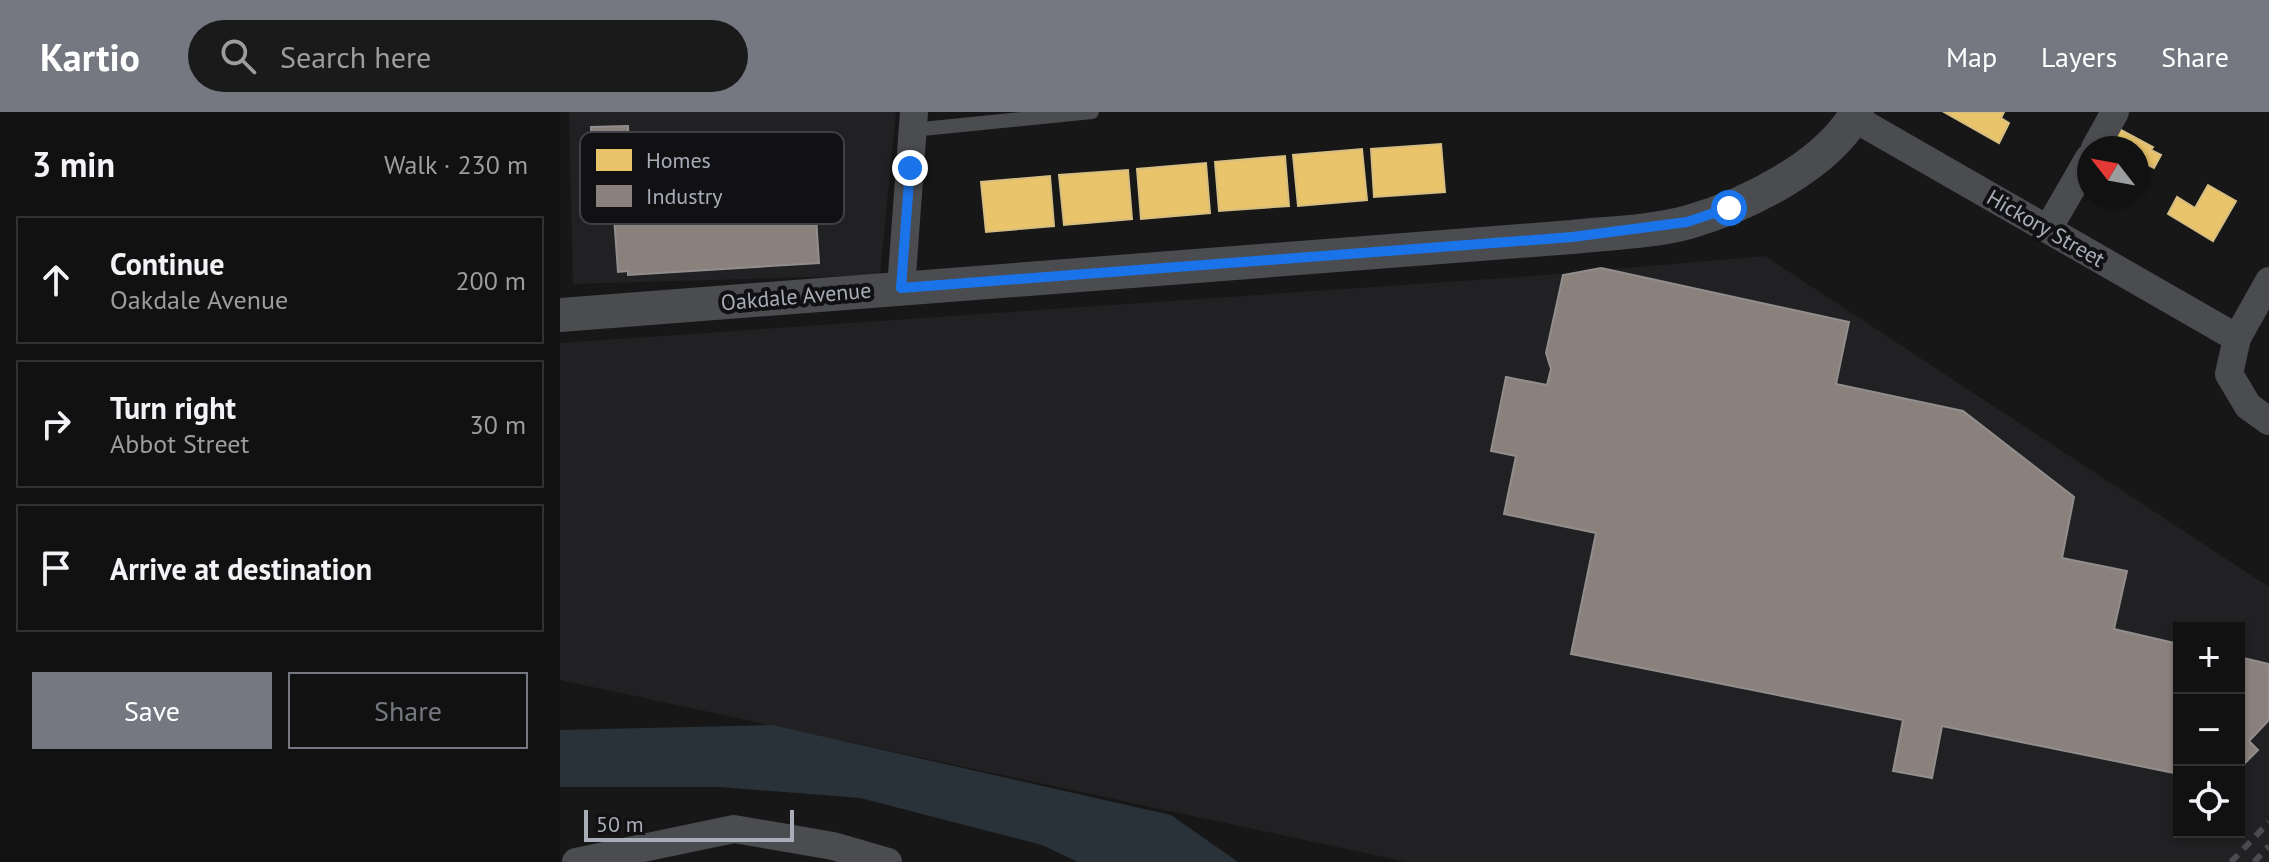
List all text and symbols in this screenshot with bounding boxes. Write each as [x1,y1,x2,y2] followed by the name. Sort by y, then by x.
[188,20,748,92] search box
[40,32,140,81] text: Kartio
[216,34,260,78] icon: search
[280,37,431,76] text: Search here
[1946,38,1997,75] text: Map
[2041,38,2117,75] text: Layers
[2161,38,2229,75] text: Share
[580,132,844,224] legend
[2077,136,2149,208] north arrow
[32,142,115,186] text: 3 min
[646,146,711,174] text: Homes
[384,148,528,181] text: Walk · 230 m
[892,150,928,186] route end
[646,182,723,210] text: Industry
[1982,183,2110,273] street label: Hickory Street
[1711,190,1747,226] route start
[110,244,224,283] text: Continue
[34,258,78,302] icon: ahead
[455,264,526,297] text: 200 m
[720,275,872,317] street label: Oakdale Avenue
[110,283,288,316] text: Oakdale Avenue
[110,388,236,427] text: Turn right
[34,402,78,446] icon: right
[470,408,526,441] text: 30 m
[110,427,249,460] text: Abbot Street
[34,546,78,590] icon: arrive
[110,549,372,588] text: Arrive at destination
[2173,622,2245,838] map controls
[2173,622,2245,694] button: +
[32,672,272,749] button: Save
[288,672,528,749] button: Share
[2173,694,2245,766] button: −
[2173,766,2245,838] button: locate
[584,806,794,842] scale bar
[596,810,644,838] text: 50 m

